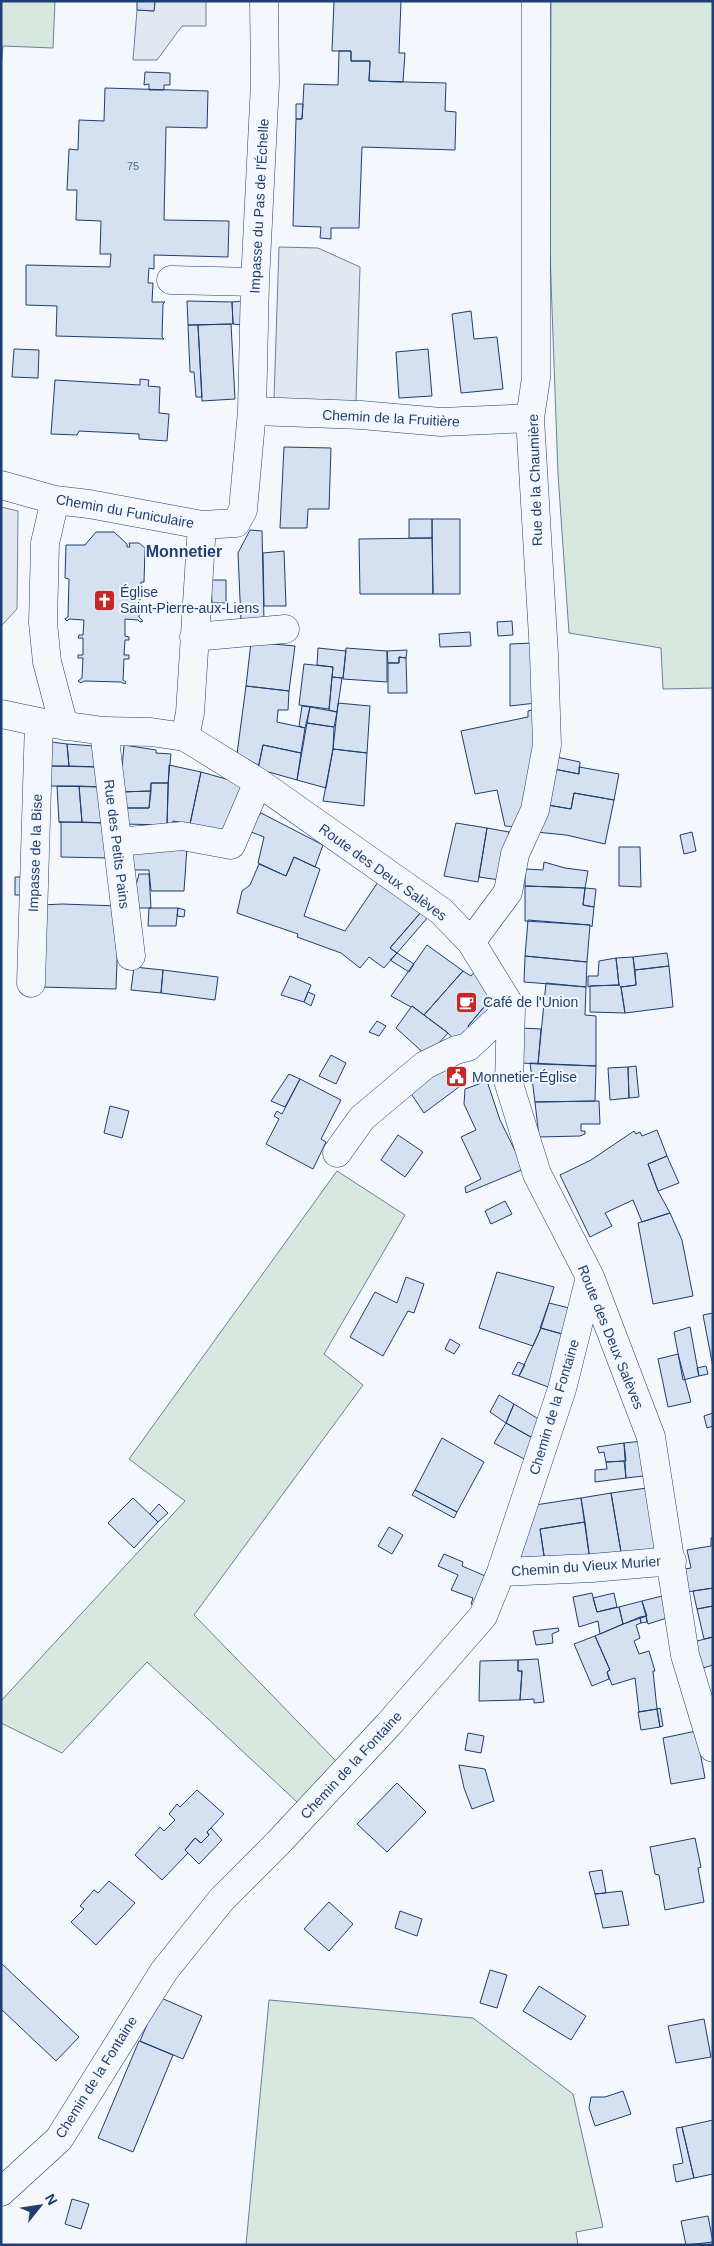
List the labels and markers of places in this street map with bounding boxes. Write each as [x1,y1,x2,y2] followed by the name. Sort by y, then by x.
[120,584,259,616] place label: Église Saint-Pierre-aux-Liens
[92,588,116,612] church icon: Église Saint-Pierre-aux-Liens
[455,990,479,1014] cafe icon: Café de l'Union
[483,994,578,1010] place label: Café de l'Union
[444,1065,468,1089] public building icon: Monnetier-Église
[472,1069,577,1085] place label: Monnetier-Église

